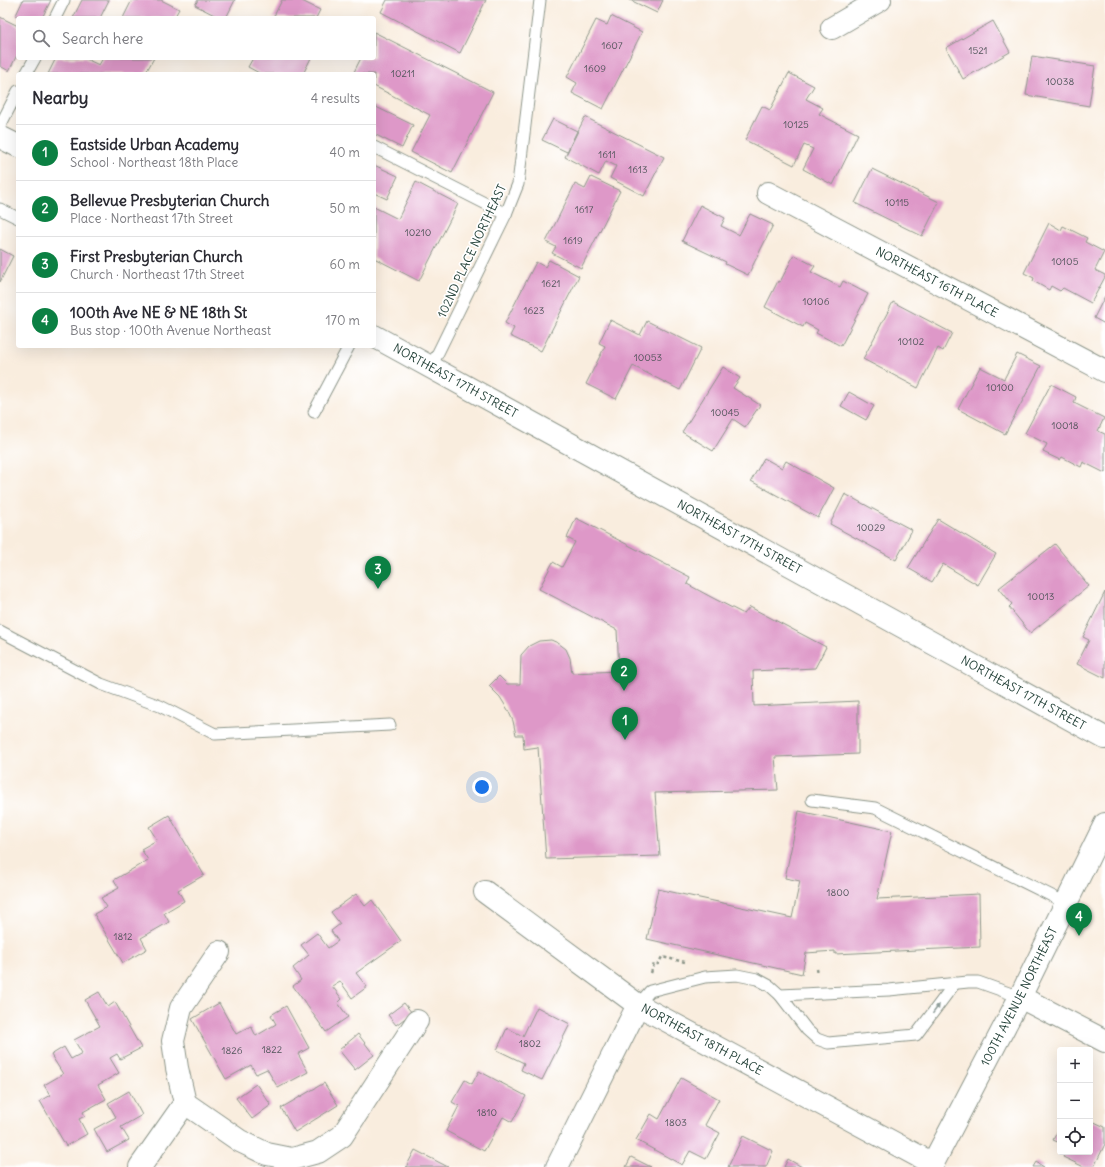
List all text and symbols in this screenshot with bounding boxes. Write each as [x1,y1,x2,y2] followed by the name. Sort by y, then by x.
[16,16,376,60] search box
[30,27,52,49] icon: search
[62,29,143,48] text: Search here
[601,39,623,52] house number: 1607
[968,44,988,57] house number: 1521
[584,62,606,75] house number: 1609
[391,67,415,80] house number: 10211
[1046,75,1075,88] house number: 10038
[32,87,88,109] text: Nearby
[311,90,360,107] text: 4 results
[783,118,809,131] house number: 10125
[70,135,239,154] text: Eastside Urban Academy
[42,144,48,161] text: 1
[329,144,360,161] text: 40 m
[598,148,616,161] house number: 1611
[70,154,238,171] text: School · Northeast 18th Place
[628,163,648,176] house number: 1613
[434,182,509,320] street label: 102ND PLACE NORTHEAST
[70,191,270,210] text: Bellevue Presbyterian Church
[885,196,909,209] house number: 10115
[41,200,49,217] text: 2
[329,200,360,217] text: 50 m
[575,203,593,216] house number: 1617
[70,210,233,227] text: Place · Northeast 17th Street
[405,226,431,239] house number: 10210
[563,234,583,247] house number: 1619
[873,243,1001,320] street label: NORTHEAST 16TH PLACE
[70,247,243,266] text: First Presbyterian Church
[1052,255,1079,268] house number: 10105
[41,256,49,273] text: 3
[329,256,360,273] text: 60 m
[70,266,244,283] text: Church · Northeast 17th Street
[541,277,561,290] house number: 1621
[803,295,830,308] house number: 10106
[70,303,247,322] text: 100th Ave NE & NE 18th St
[524,304,545,317] house number: 1623
[41,312,49,329] text: 4
[325,312,360,329] text: 170 m
[70,322,271,339] text: Bus stop · 100th Avenue Northeast
[898,335,925,348] house number: 10102
[391,340,521,421] street label: NORTHEAST 17TH STREET
[634,351,663,364] house number: 10053
[986,381,1014,394] house number: 10100
[711,406,740,419] house number: 10045
[1052,419,1079,432] house number: 10018
[675,496,805,577] street label: NORTHEAST 17TH STREET
[857,521,885,534] house number: 10029
[365,556,391,589] pin: 3
[1028,590,1055,603] house number: 10013
[959,652,1088,733] street label: NORTHEAST 17TH STREET
[611,658,637,691] pin: 2
[612,707,638,740] pin: 1
[472,777,492,797] your location
[827,886,849,899] house number: 1800
[1066,903,1092,936] pin: 4
[977,924,1060,1068] street label: 100TH AVENUE NORTHEAST
[113,930,133,943] house number: 1812
[639,1000,766,1078] street label: NORTHEAST 18TH PLACE
[931,1004,940,1015] one-way arrow
[519,1037,541,1050] house number: 1802
[262,1043,283,1056] house number: 1822
[222,1044,243,1057] house number: 1826
[1057,1047,1093,1155] map controls
[1057,1047,1093,1083] button: +
[1057,1083,1093,1119] button: −
[477,1106,497,1119] house number: 1810
[665,1116,687,1129] house number: 1803
[1057,1119,1093,1155] button: locate

